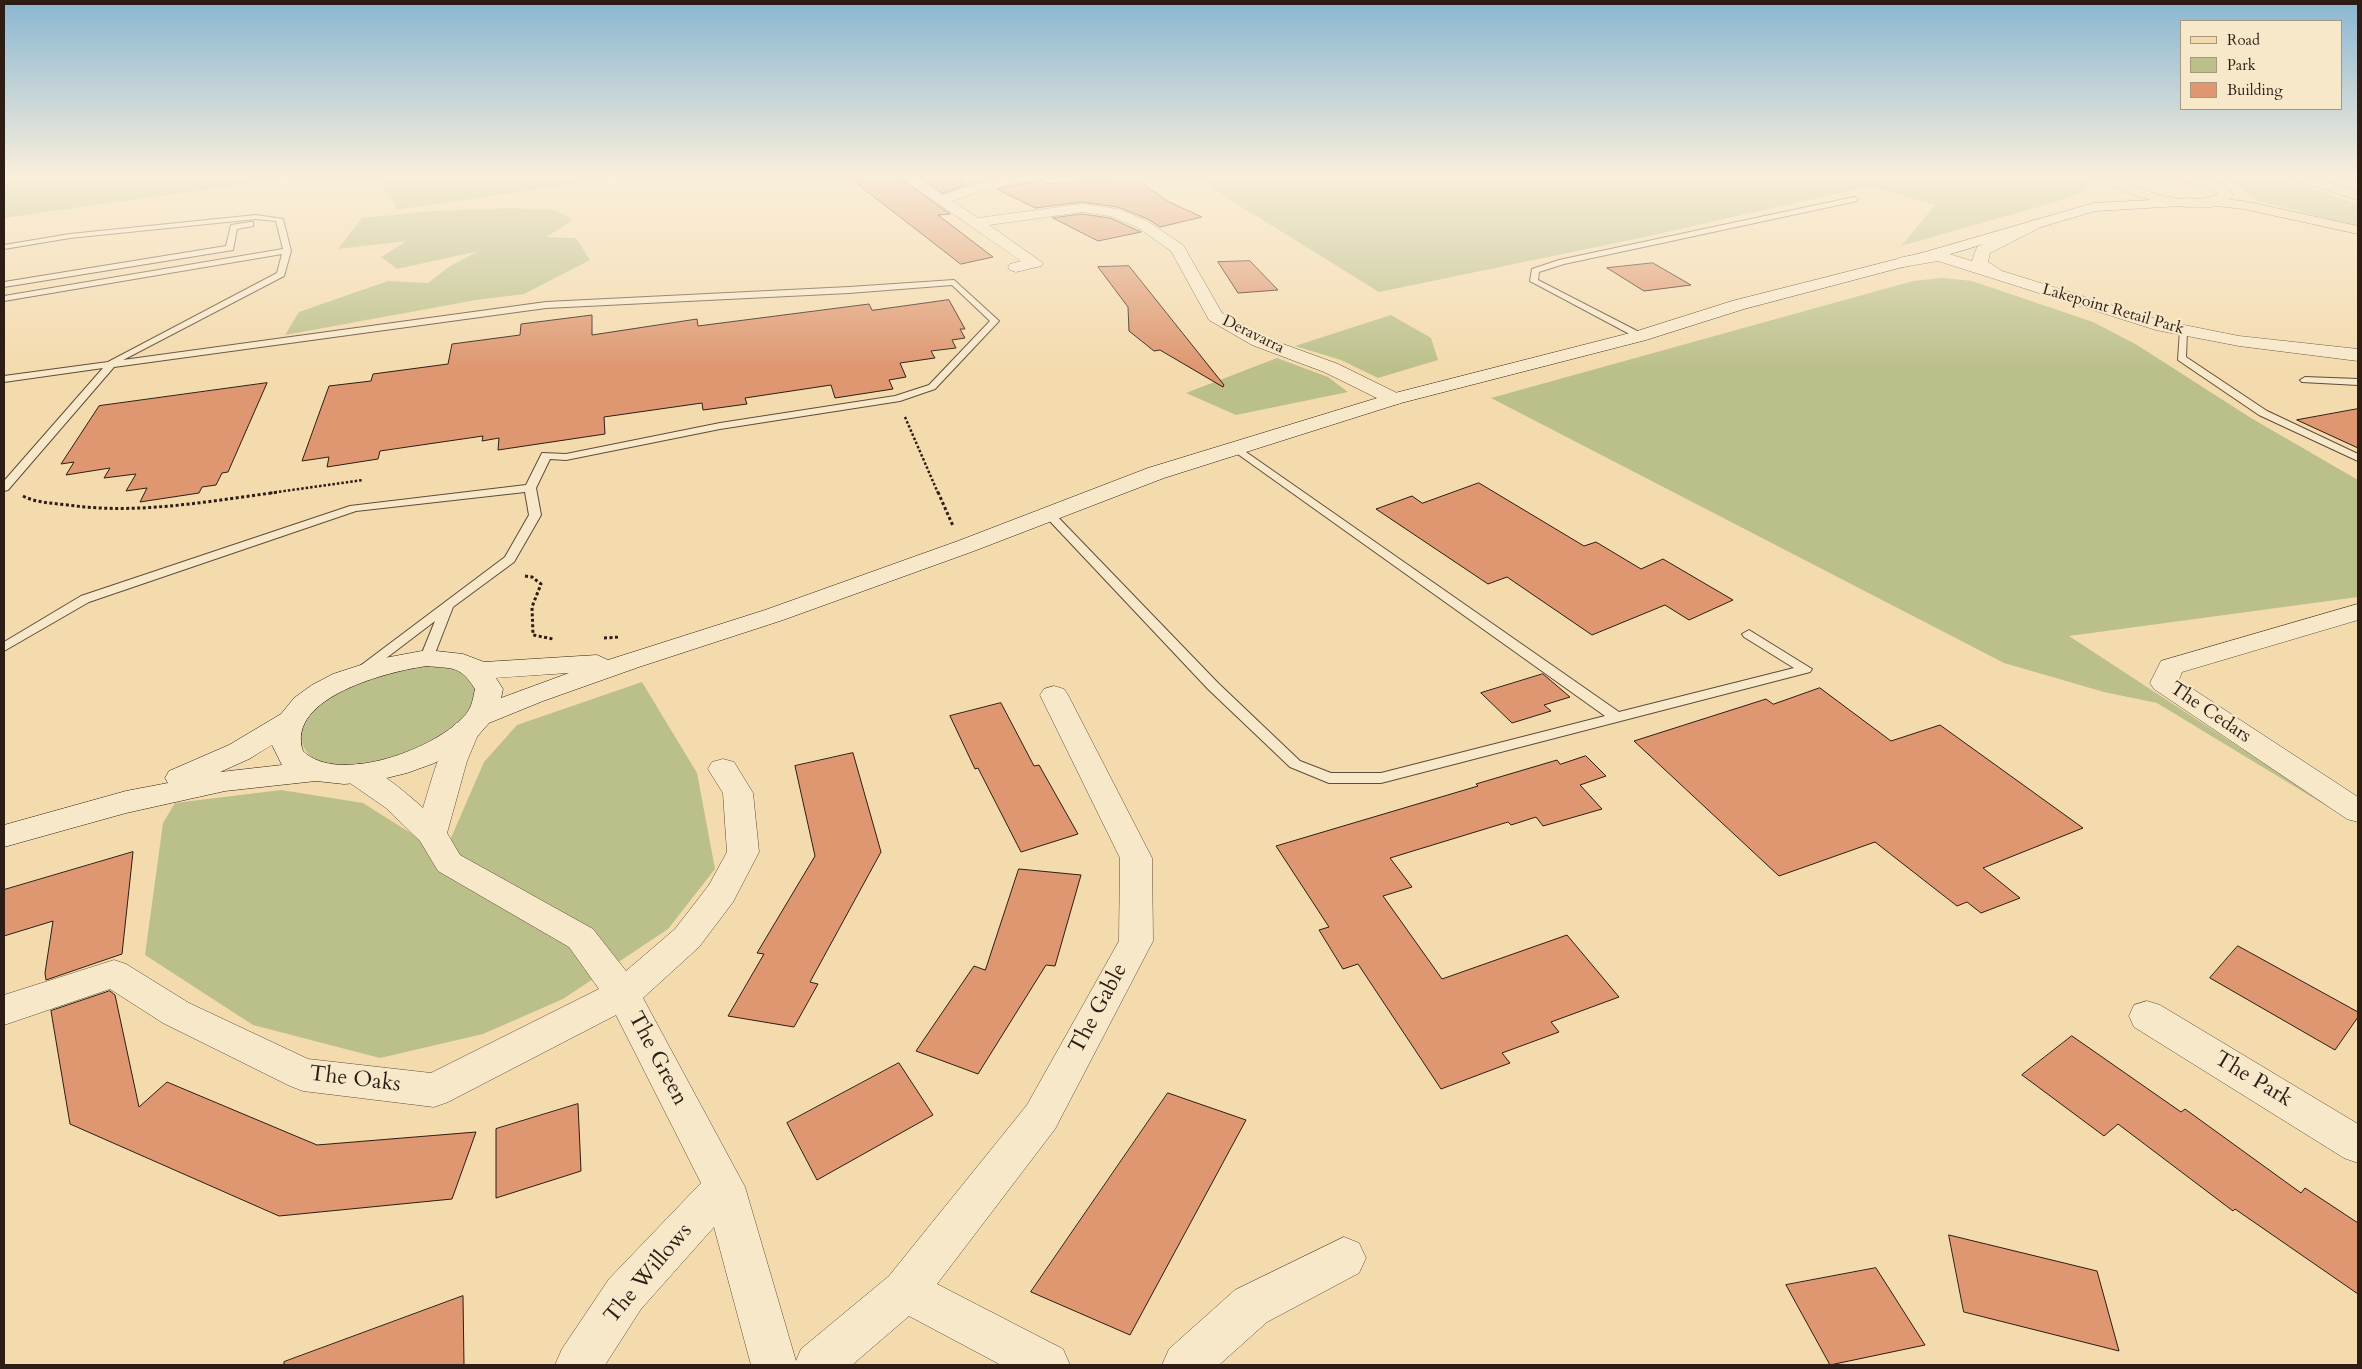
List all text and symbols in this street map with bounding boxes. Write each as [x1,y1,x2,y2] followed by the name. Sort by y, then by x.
[2180,20,2342,110] legend
[2227,30,2260,50] text: Road
[2227,55,2256,75] text: Park
[2227,80,2283,100] text: Building
[2040,281,2186,339] street label: Lakepoint Retail Park
[1219,312,1287,358] street label: Deravarra
[2165,678,2255,748] street label: The Cedars
[1064,959,1134,1059] street label: The Gable
[621,1008,693,1110] street label: The Green
[2209,1046,2297,1114] street label: The Park
[308,1061,402,1099] street label: The Oaks
[599,1219,699,1329] street label: The Willows

